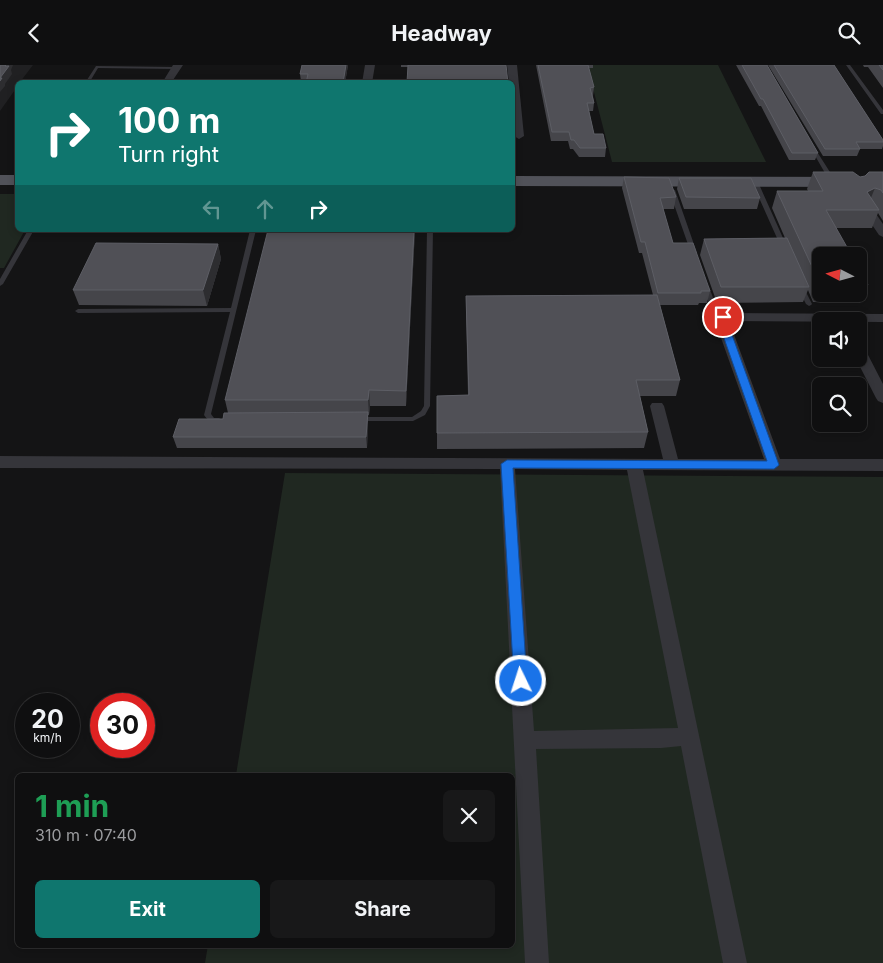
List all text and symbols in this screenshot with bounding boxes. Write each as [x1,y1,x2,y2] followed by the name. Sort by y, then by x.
[20,19,48,47] icon: back
[835,19,863,47] icon: search
[391,20,492,46] text: Headway
[118,99,221,141] text: 100 m
[35,100,100,165] icon: right
[118,141,219,167] text: Turn right
[198,195,226,223] icon: left
[251,195,279,223] icon: ahead
[304,195,332,223] icon: right
[812,247,868,303] north arrow
[812,247,867,432] map controls
[702,296,744,338] pin
[709,303,737,331] icon: arrive
[812,312,867,367] button: sound
[812,377,867,432] button: search
[494,654,546,706] position arrow
[90,693,155,758] speed limit sign: 30
[31,704,64,734] text: 20
[33,730,62,745] text: km/h
[35,788,109,824] text: 1 min
[443,790,495,842] button: close
[35,825,137,845] text: 310 m · 07:40
[35,880,260,938] button: Exit
[270,880,495,938] button: Share

